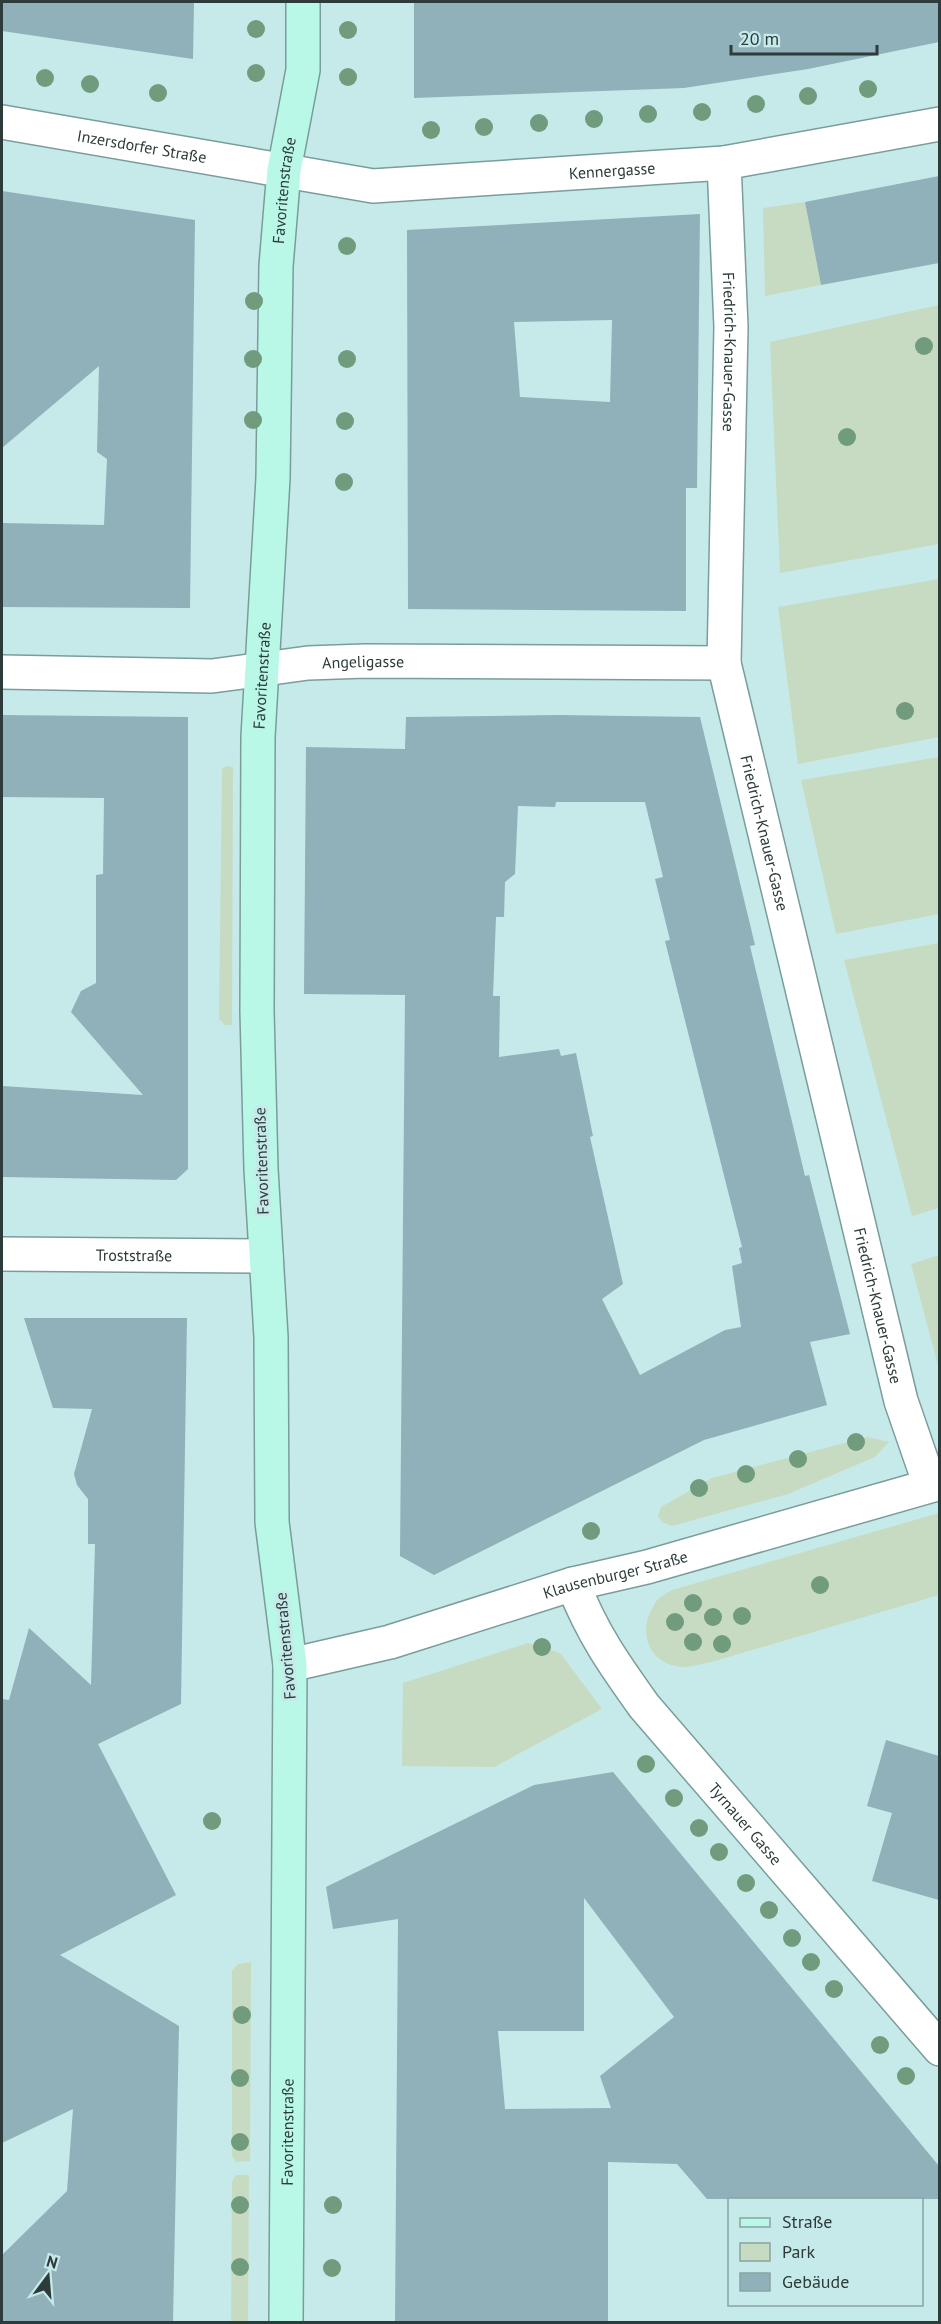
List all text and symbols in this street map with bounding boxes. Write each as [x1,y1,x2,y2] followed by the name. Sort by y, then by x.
[731,18,876,56] scale bar
[740,27,779,50] text: 20 m
[76,125,208,167] street label: Inzersdorfer Straße
[268,135,300,245] street label: Favoritenstraße
[568,158,656,183] street label: Kennergasse
[719,272,741,432] street label: Friedrich-Knauer-Gasse
[248,621,275,730] street label: Favoritenstraße
[322,651,404,673] street label: Angeligasse
[736,753,793,913] street label: Friedrich-Knauer-Gasse
[249,1107,273,1215] street label: Favoritenstraße
[850,1226,906,1386] street label: Friedrich-Knauer-Gasse
[96,1245,172,1265] street label: Troststraße
[540,1546,690,1603] street label: Klausenburger Straße
[270,1592,300,1700] street label: Favoritenstraße
[705,1778,787,1869] street label: Tyrnauer Gasse
[277,2078,297,2186] street label: Favoritenstraße
[728,2198,923,2306] legend
[782,2210,833,2233] text: Straße
[782,2240,815,2263] text: Park
[18,2246,78,2306] north arrow
[44,2251,60,2273] text: N
[782,2270,849,2293] text: Gebäude

